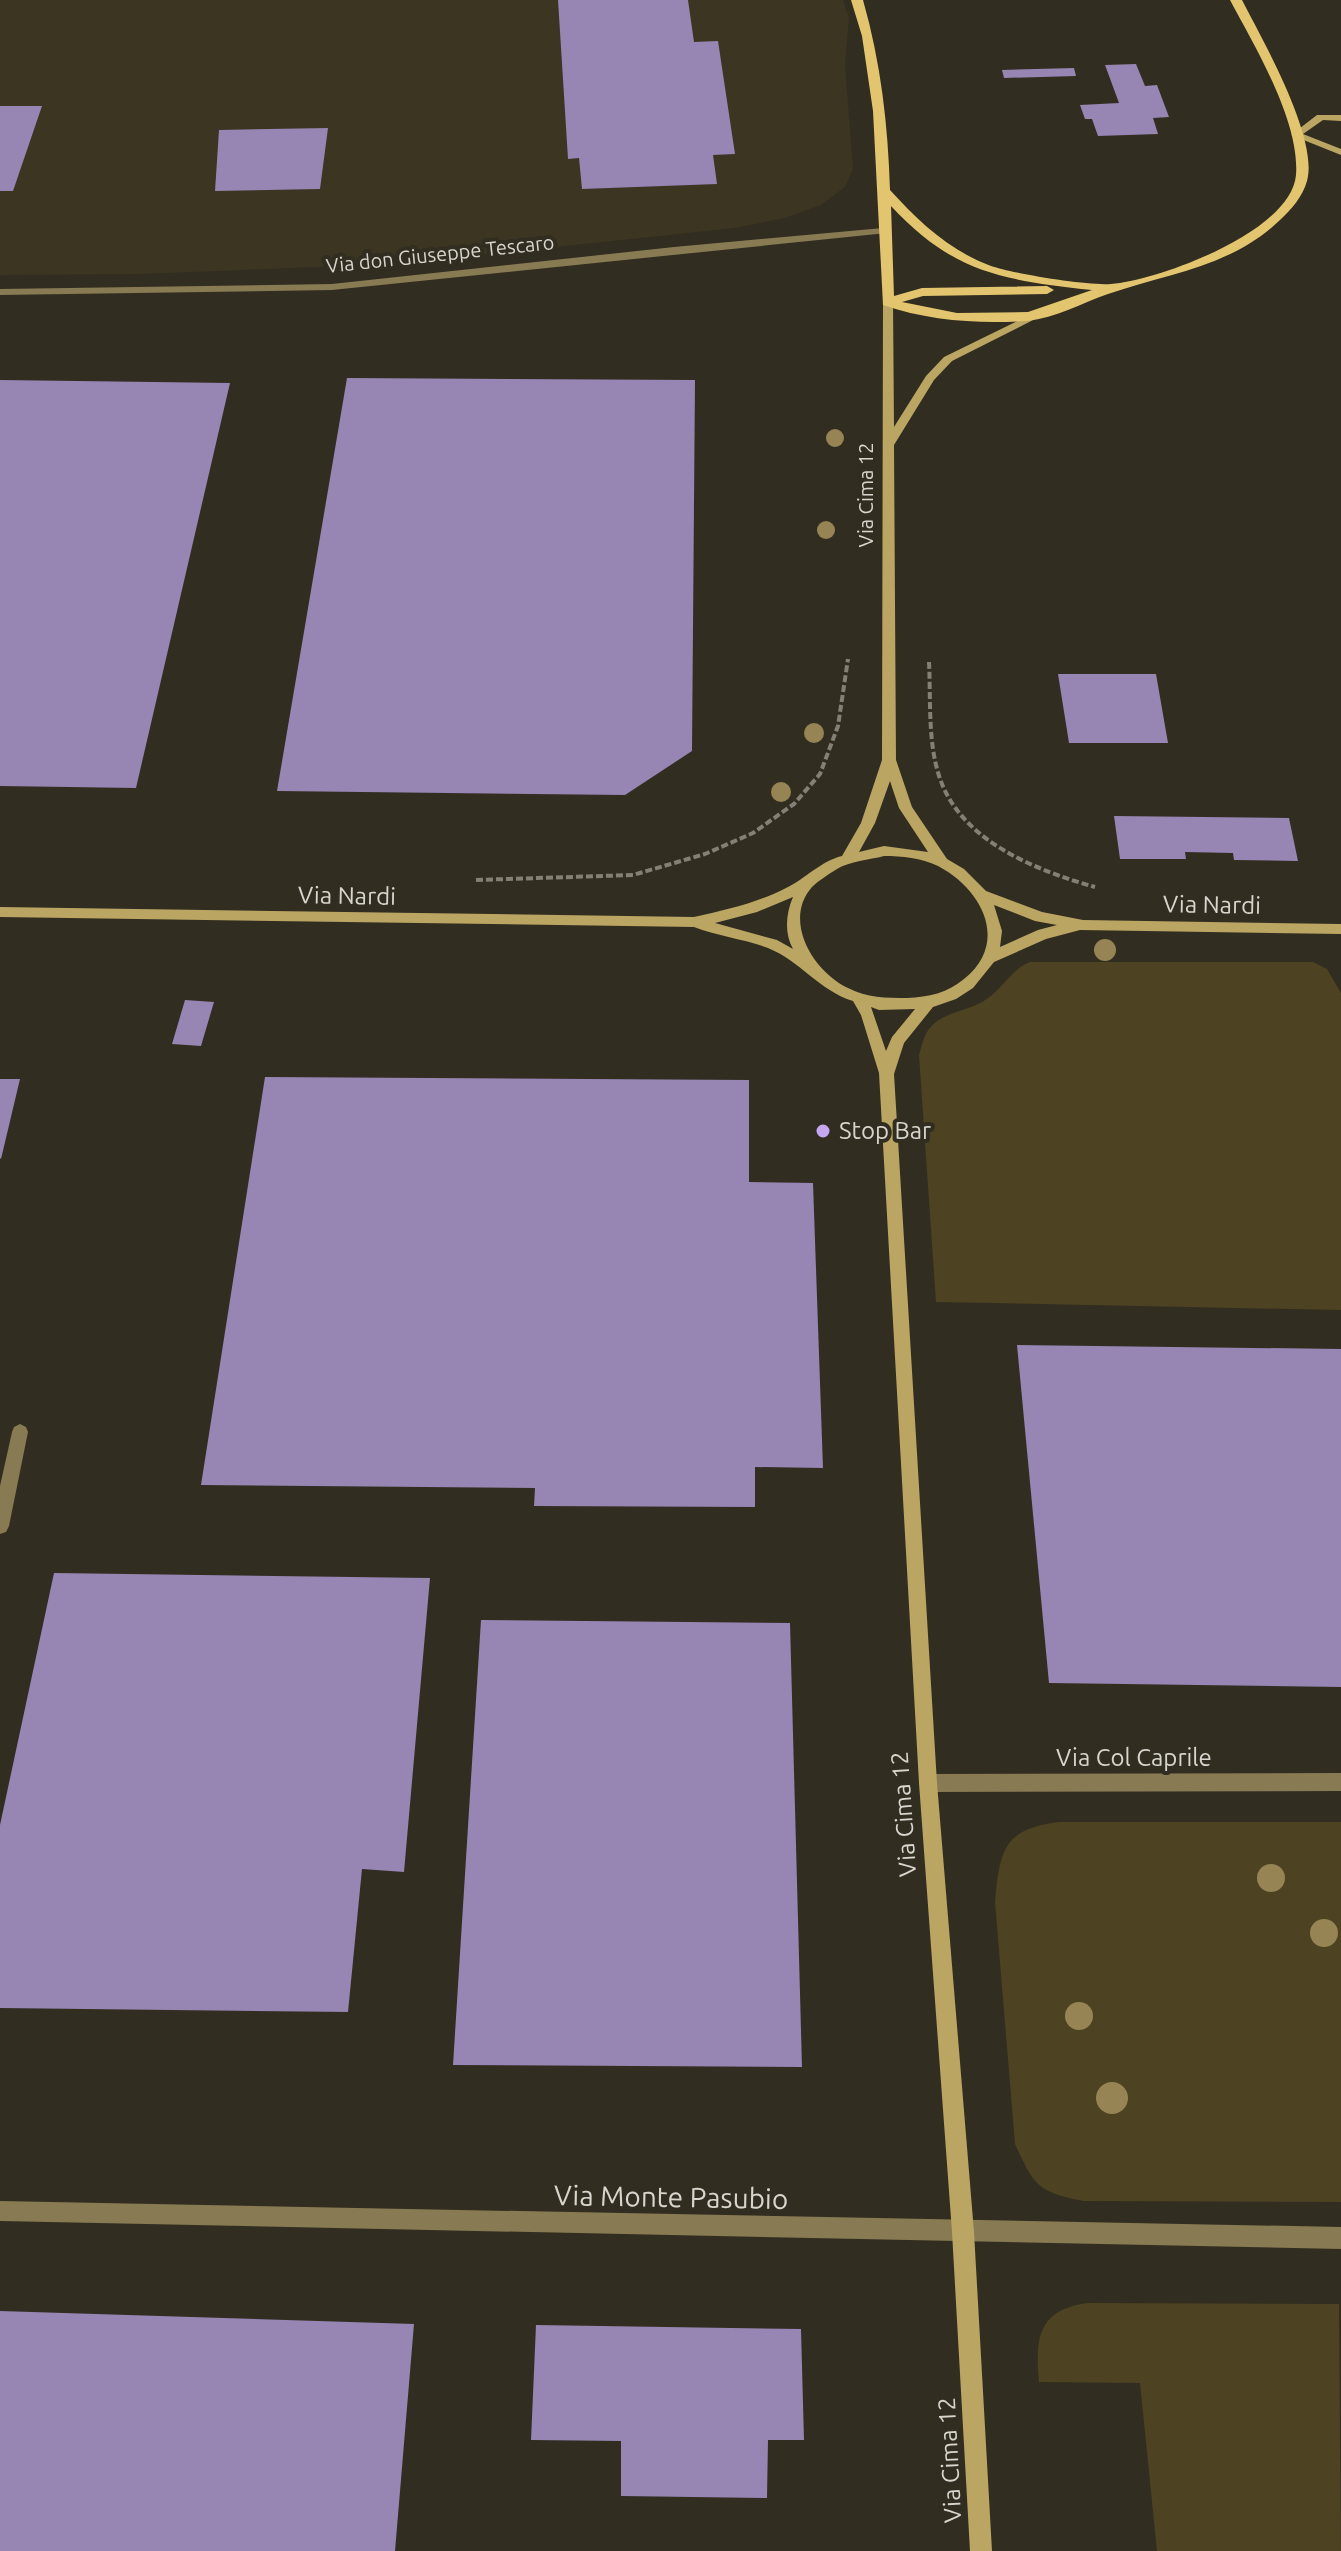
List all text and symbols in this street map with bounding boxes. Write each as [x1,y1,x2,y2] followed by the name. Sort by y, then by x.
[325,230,555,277] street label: Via don Giuseppe Tescaro
[854,443,877,547] street label: Via Cima 12
[298,881,396,910] street label: Via Nardi
[1163,890,1261,919] street label: Via Nardi
[839,1117,931,1144] place label: Stop Bar
[814,1122,832,1140] marker: Stop Bar
[1056,1744,1212,1771] street label: Via Col Caprile
[886,1750,921,1878] street label: Via Cima 12
[554,2179,788,2214] street label: Via Monte Pasubio
[933,2396,966,2524] street label: Via Cima 12

